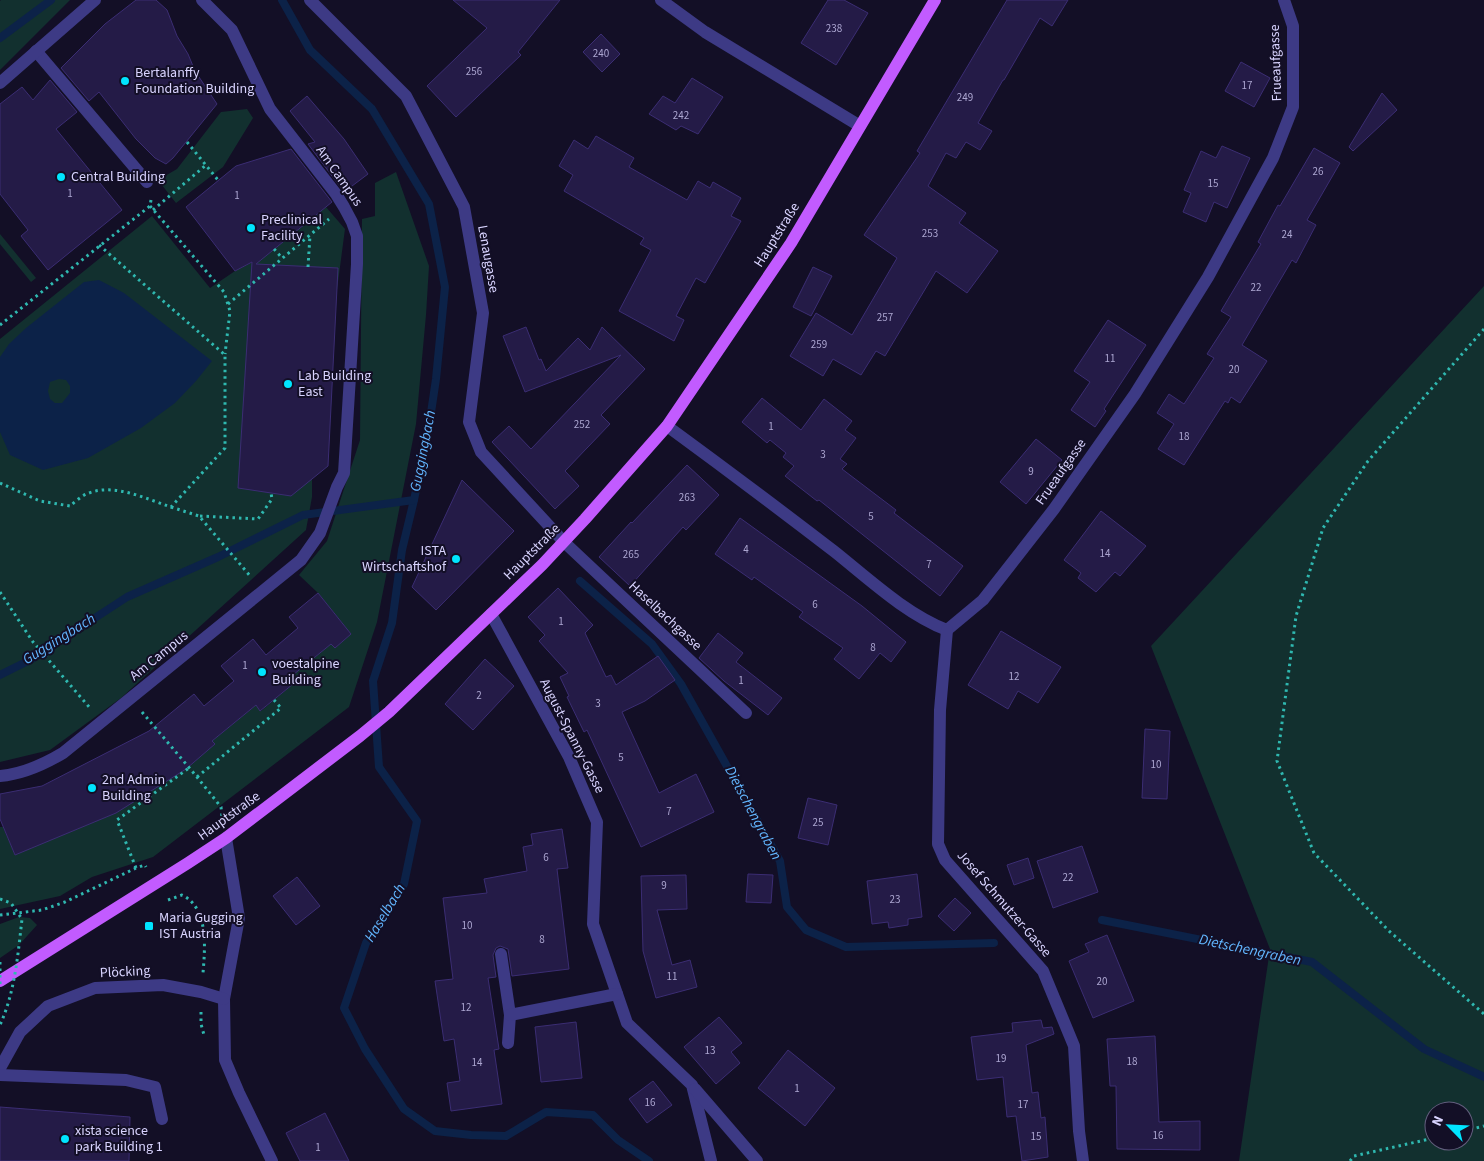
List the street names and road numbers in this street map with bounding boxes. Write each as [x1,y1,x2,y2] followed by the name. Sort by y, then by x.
[1265,24,1287,102] street label: Frueaufgasse
[311,142,367,210] street label: Am Campus
[749,199,805,271] street label: Hauptstraße
[472,224,504,295] street label: Lenaugasse
[1031,435,1091,509] street label: Frueaufgasse
[499,519,565,585] street label: Hauptstraße
[624,577,706,655] street label: Haselbachgasse
[126,626,193,686] street label: Am Campus
[534,675,610,797] street label: August-Spanny-Gasse
[194,786,264,845] street label: Hauptstraße
[952,846,1056,962] street label: Josef Schmutzer-Gasse
[99,961,151,983] street label: Plöcking

